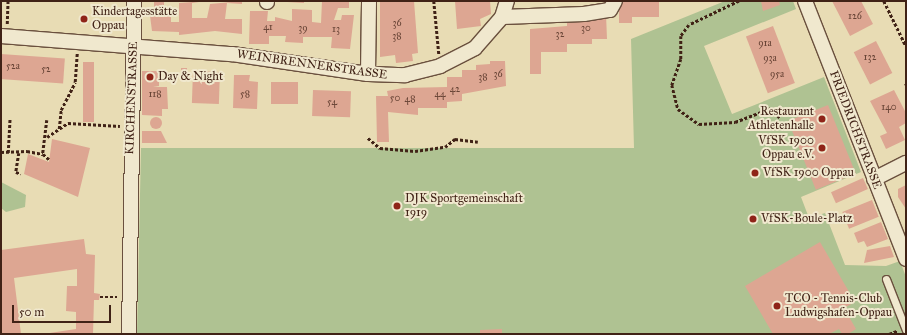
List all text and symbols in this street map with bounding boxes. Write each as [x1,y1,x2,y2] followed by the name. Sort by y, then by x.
[92,5,177,33] place label: Kindertagesstätte Oppau
[848,11,862,23] house number: 126
[79,14,89,24] marker: Kindertagesstätte Oppau
[392,18,402,30] house number: 36
[263,22,273,34] house number: 41
[298,23,308,35] house number: 39
[581,23,591,35] house number: 30
[332,24,340,36] house number: 13
[556,29,564,41] house number: 32
[392,31,402,43] house number: 38
[758,38,772,50] house number: 91a
[123,41,141,155] street label: KIRCHENSTRASSE
[236,47,388,83] street label: WEINBRENNERSTRASSE
[864,52,876,64] house number: 132
[763,53,777,65] house number: 93a
[6,61,20,73] house number: 52a
[41,64,51,76] house number: 52
[493,69,503,81] house number: 36
[770,69,784,81] house number: 95a
[826,69,884,191] street label: FRIEDRICHSTRASSE
[158,70,223,84] place label: Day & Night
[145,72,155,82] marker: Day & Night
[478,72,488,84] house number: 38
[450,84,460,96] house number: 42
[148,89,162,101] house number: 118
[240,89,250,101] house number: 58
[434,89,446,101] house number: 44
[390,93,400,105] house number: 50
[405,94,415,106] house number: 48
[327,97,337,109] house number: 54
[881,102,897,114] house number: 140
[748,105,814,133] place label: Restaurant Athletenhalle
[817,114,827,124] marker: Restaurant Athletenhalle
[758,134,814,162] place label: VfSK 1900 Oppau e.V.
[817,143,827,153] marker: VfSK 1900 Oppau e.V.
[763,166,854,180] place label: VfSK 1900 Oppau
[750,168,760,178] marker: VfSK 1900 Oppau
[405,192,523,220] place label: DJK Sportgemeinschaft 1919
[392,201,402,211] marker: DJK Sportgemeinschaft 1919
[761,212,853,226] place label: VfSK-Boule-Platz
[748,214,758,224] marker: VfSK-Boule-Platz
[785,292,892,320] place label: TCO - Tennis-Club Ludwigshafen-Oppau
[14,297,113,323] scale bar
[772,301,782,311] marker: TCO - Tennis-Club Ludwigshafen-Oppau
[19,305,44,319] text: 50 m

